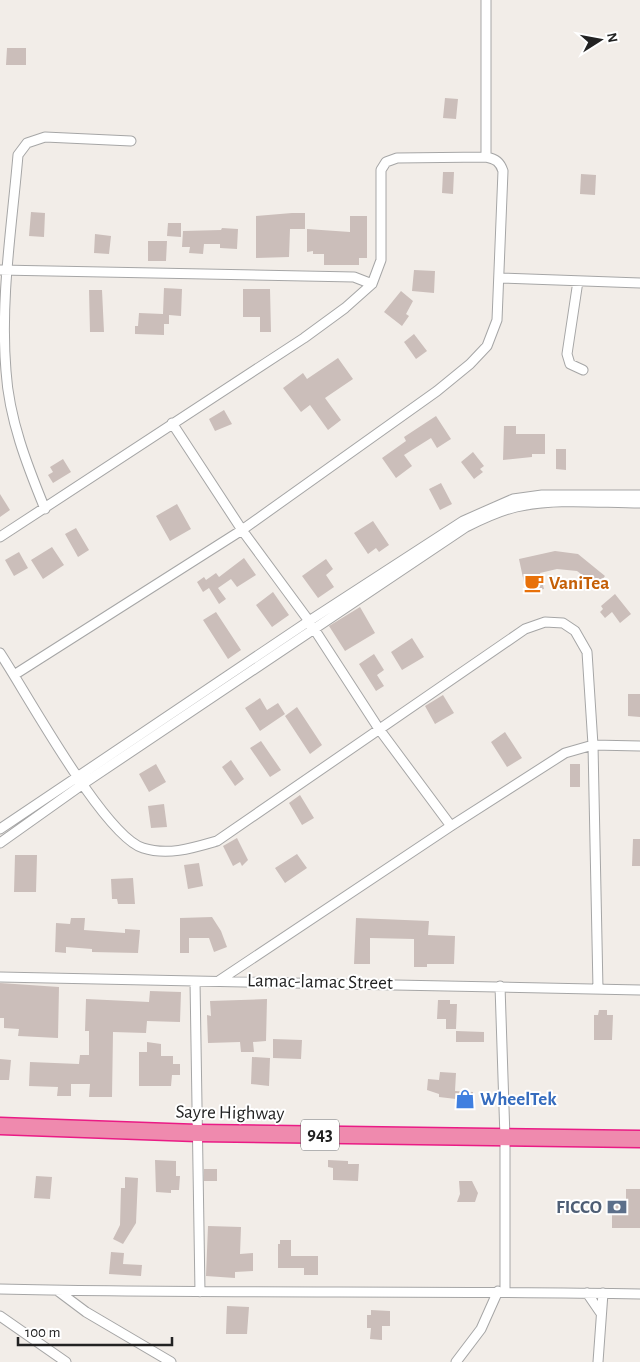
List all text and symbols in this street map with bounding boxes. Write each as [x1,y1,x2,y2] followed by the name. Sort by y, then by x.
[575,15,625,65] north arrow
[604,32,620,44] text: N
[523,572,545,594] cafe icon: VaniTea
[549,574,609,593] place label: VaniTea
[247,971,393,993] street label: Lamac-lamac Street
[454,1088,476,1110] shop icon: WheelTek
[480,1090,557,1109] place label: WheelTek
[175,1103,285,1123] street label: Sayre Highway
[301,1120,339,1150] road number: 943
[606,1196,628,1218] bank icon: FICCO
[556,1198,602,1217] place label: FICCO
[18,1314,171,1346] scale bar
[25,1325,60,1340] text: 100 m

